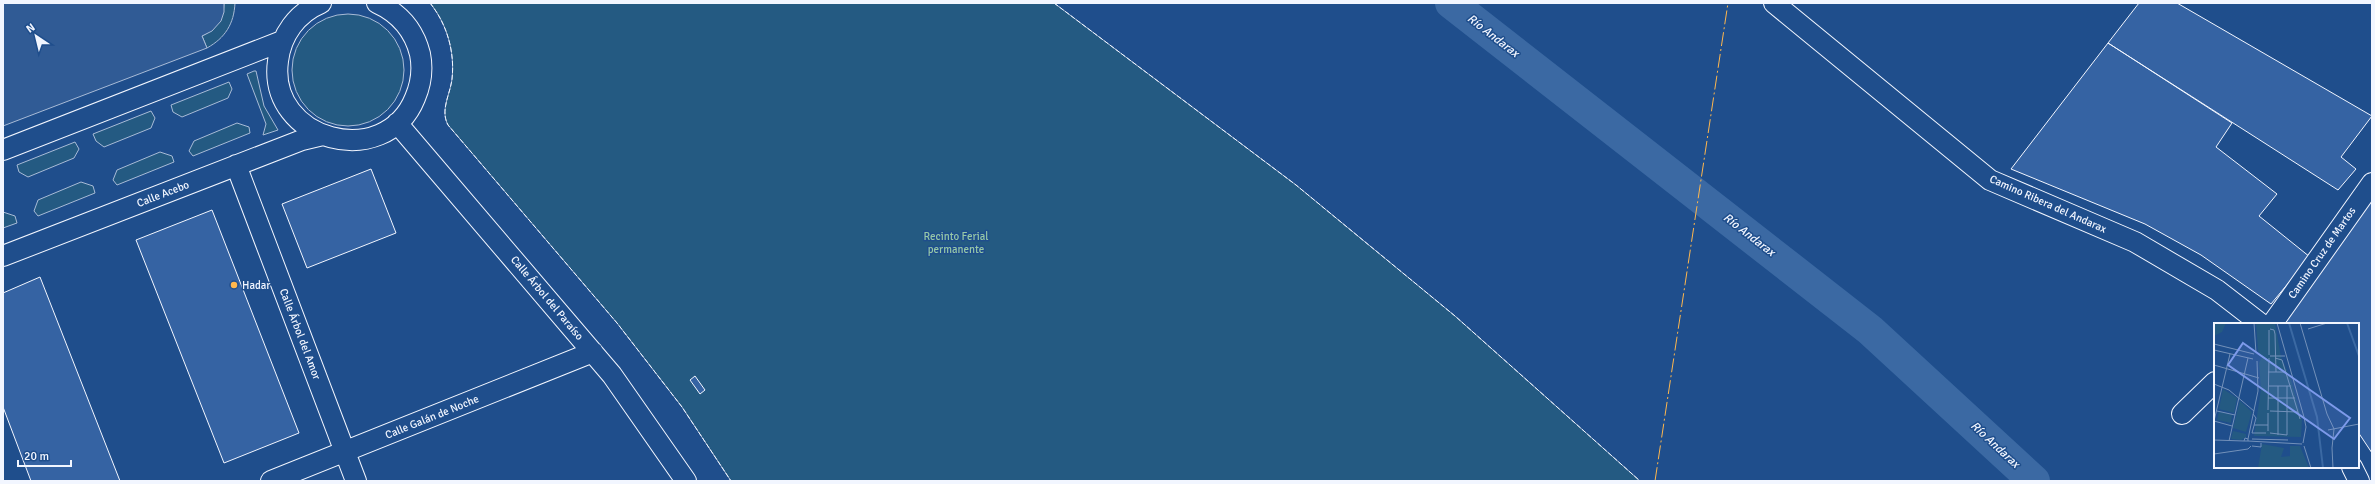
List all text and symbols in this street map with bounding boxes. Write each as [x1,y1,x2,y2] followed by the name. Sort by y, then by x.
[1464,11,1523,62] water label: Río Andarax
[16,16,56,56] north arrow
[24,21,37,36] text: N
[1988,172,2108,236] street label: Camino Ribera del Andarax
[135,178,191,210] street label: Calle Acebo
[2285,205,2359,301] street label: Camino Cruz de Martos
[1720,210,1779,261] water label: Río Andarax
[923,230,989,256] park label: Recinto Ferial permanente
[508,253,587,343] street label: Calle Árbol del Paraíso
[242,279,270,292] place label: Hadar
[229,280,239,290] marker: Hadar
[277,286,324,381] street label: Calle Árbol del Amor
[2214,323,2359,468] inset map
[383,392,481,442] street label: Calle Galán de Noche
[1967,419,2024,472] water label: Río Andarax
[18,442,71,468] scale bar
[24,449,49,464] text: 20 m

